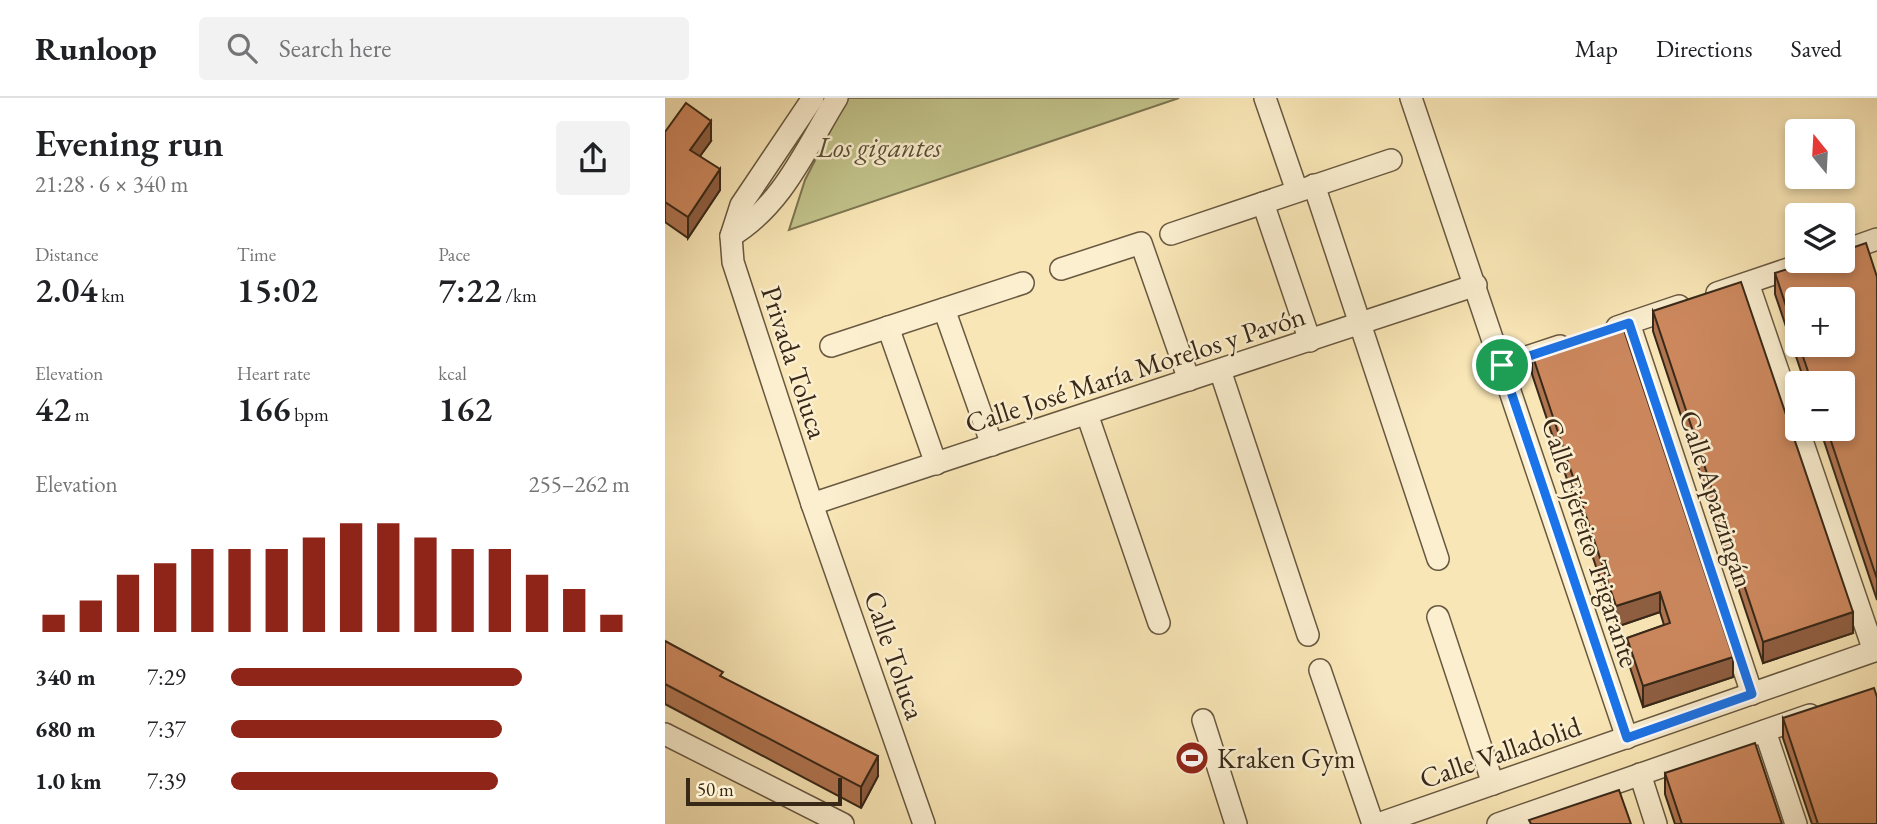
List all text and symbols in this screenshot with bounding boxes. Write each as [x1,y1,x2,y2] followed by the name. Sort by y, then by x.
[199,17,689,80] search box
[35,27,157,70] text: Runloop
[223,29,261,67] icon: search
[279,31,391,65] text: Search here
[1575,33,1618,64] text: Map
[1656,33,1753,64] text: Directions
[1791,33,1842,64] text: Saved
[35,118,224,167] text: Evening run
[1785,119,1855,189] north arrow
[1785,119,1855,441] map controls
[556,121,630,195] button: share
[816,129,942,165] park label: Los gigantes
[35,169,188,199] text: 21:28 · 6 × 340 m
[1785,203,1855,273] button: layers
[35,242,98,267] text: Distance
[237,242,276,267] text: Time
[438,242,470,267] text: Pace
[35,267,97,312] text: 2.04
[237,267,318,312] text: 15:02
[438,267,502,312] text: 7:22
[753,281,837,444] street label: Privada Toluca
[97,283,125,308] text: km
[502,283,537,308] text: /km
[1785,287,1855,357] button: +
[960,297,1310,441] street label: Calle José María Morelos y Pavón
[1472,335,1532,395] pin
[1483,346,1521,384] icon: arrive
[35,361,103,386] text: Elevation
[237,361,310,386] text: Heart rate
[438,361,467,386] text: kcal
[1785,371,1855,441] button: −
[35,386,71,431] text: 42
[237,386,291,431] text: 166
[438,386,492,431] text: 162
[71,402,90,427] text: m
[291,402,329,427] text: bpm
[1671,406,1763,593] street label: Calle Apatzingán
[1534,413,1648,671] street label: Calle Ejército Trigarante
[35,469,118,499] text: Elevation
[529,469,630,499] text: 255–262 m
[856,586,934,725] street label: Calle Toluca
[35,662,96,692] text: 340 m
[147,662,186,692] text: 7:29
[1415,707,1586,796] street label: Calle Valladolid
[35,714,96,744] text: 680 m
[147,714,186,744] text: 7:37
[1173,739,1211,777] sports icon: Kraken Gym
[1217,740,1356,776] place label: Kraken Gym
[35,766,102,796] text: 1.0 km
[147,766,186,796] text: 7:39
[686,775,842,807] scale bar
[697,777,734,802] text: 50 m

